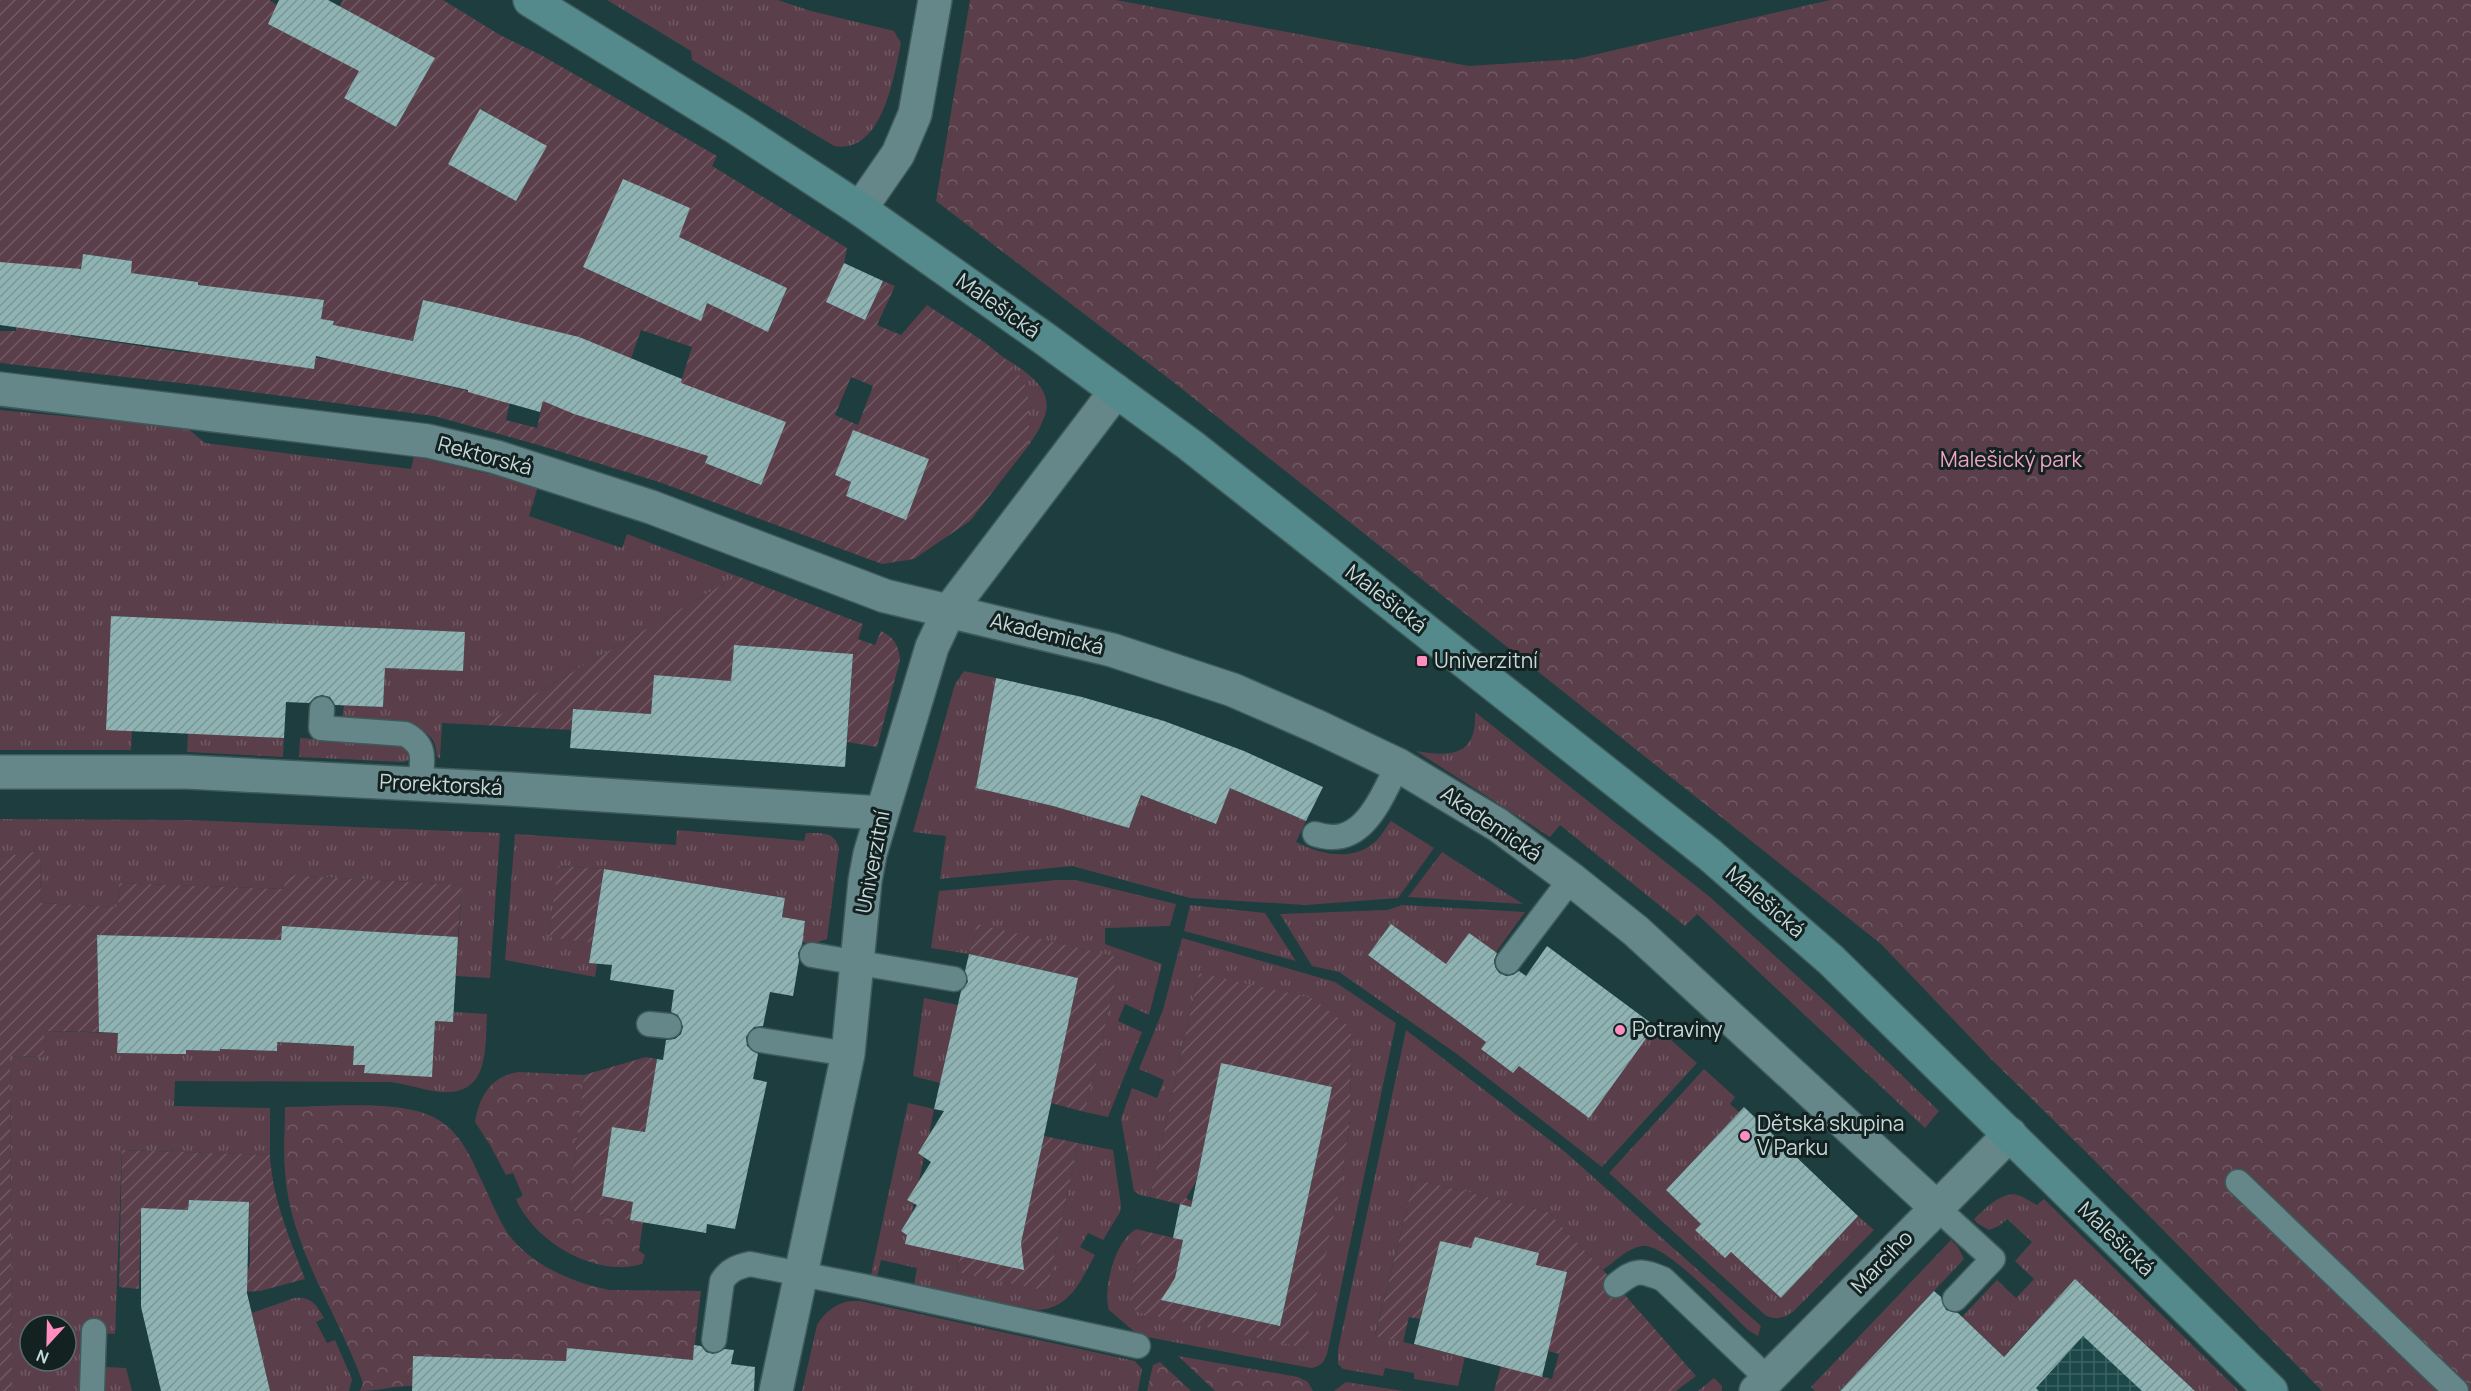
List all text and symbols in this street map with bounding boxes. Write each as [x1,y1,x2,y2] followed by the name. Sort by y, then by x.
[951,266,1046,344] street label: Malešická
[435,429,536,481] street label: Rektorská
[1940,445,2082,473] park label: Malešický park
[1340,558,1433,639] street label: Malešická
[987,605,1107,661] street label: Akademická
[1434,646,1538,674] place label: Univerzitní
[1415,654,1429,668] marker: Univerzitní
[379,767,503,801] street label: Prorektorská
[1436,779,1548,867] street label: Akademická
[848,808,896,916] street label: Univerzitní
[1720,859,1811,943] street label: Malešická
[1632,1015,1723,1043] place label: Potraviny
[1613,1023,1627,1037] marker: Potraviny
[1757,1109,1904,1161] place label: Dětská skupina V Parku
[1738,1129,1752,1143] marker: Dětská skupina V Parku
[2072,1195,2161,1282] street label: Malešická
[1844,1224,1918,1299] street label: Marciho
[18,1313,78,1373] north arrow
[33,1345,52,1369] text: N

